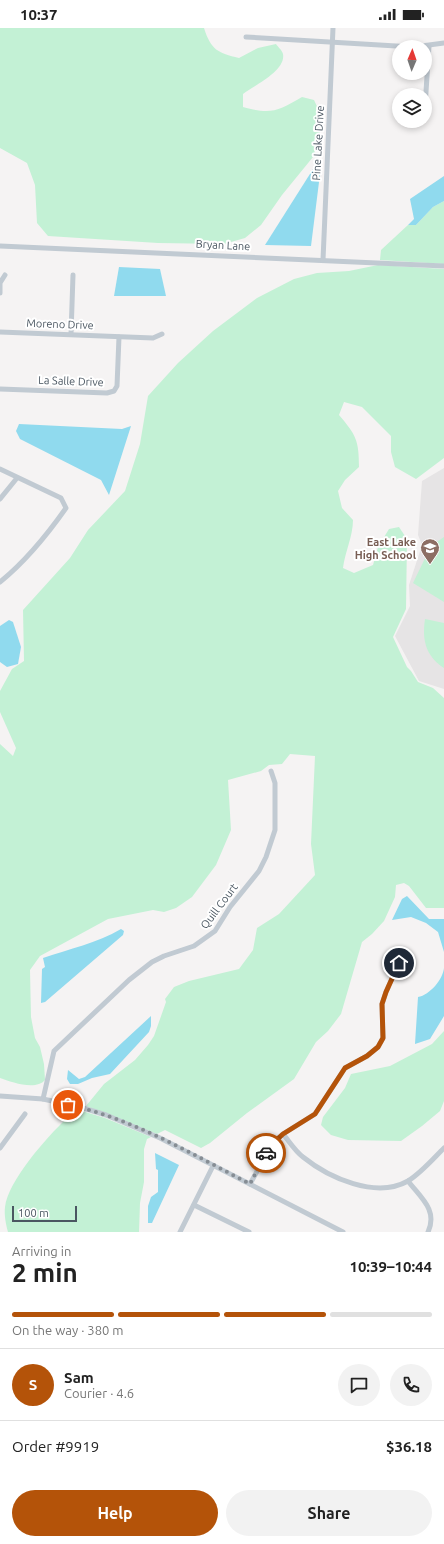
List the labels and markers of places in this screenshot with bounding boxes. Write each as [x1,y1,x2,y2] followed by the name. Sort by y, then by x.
[355,536,417,561] place label: East Lake High School
[419,537,441,565] school or university icon: East Lake High School
[382,946,416,980] pin
[51,1088,85,1122] pin

